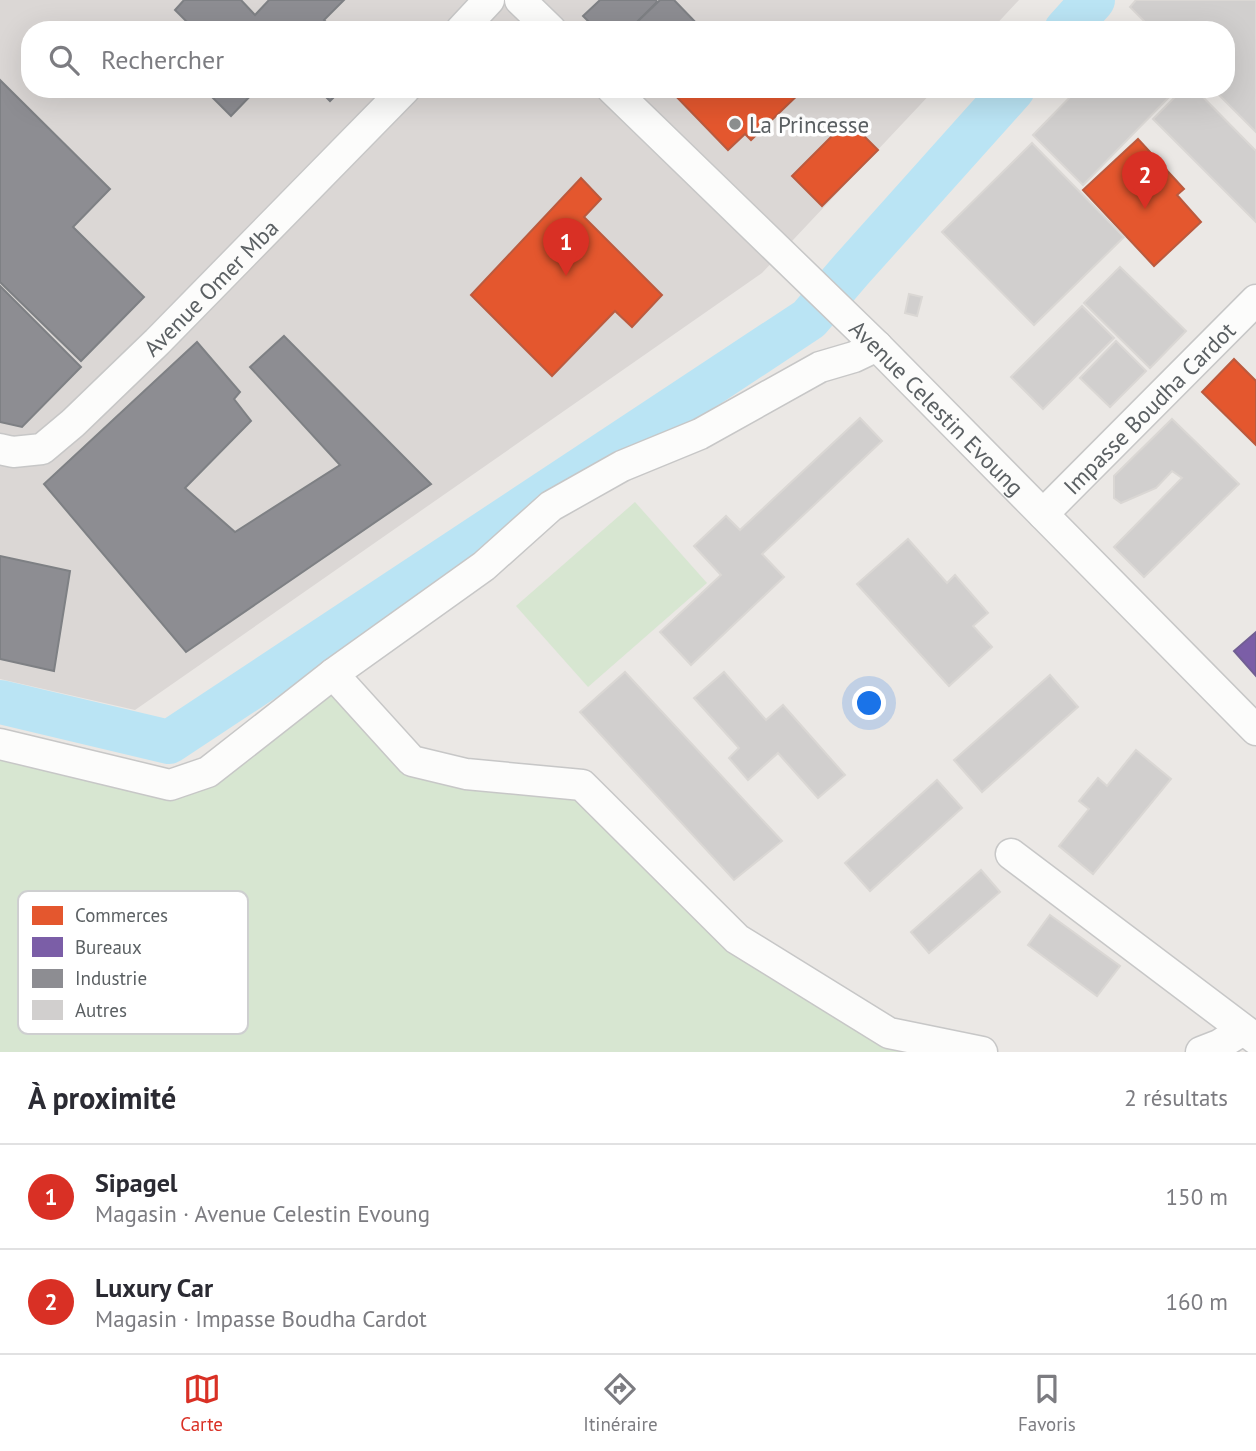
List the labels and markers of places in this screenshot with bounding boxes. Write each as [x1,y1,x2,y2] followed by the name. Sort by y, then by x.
[749,110,869,139] place label: La Princesse
[727,116,743,132] marker: La Princesse
[1122,151,1168,209] pin: 2
[543,218,589,276] pin: 1

